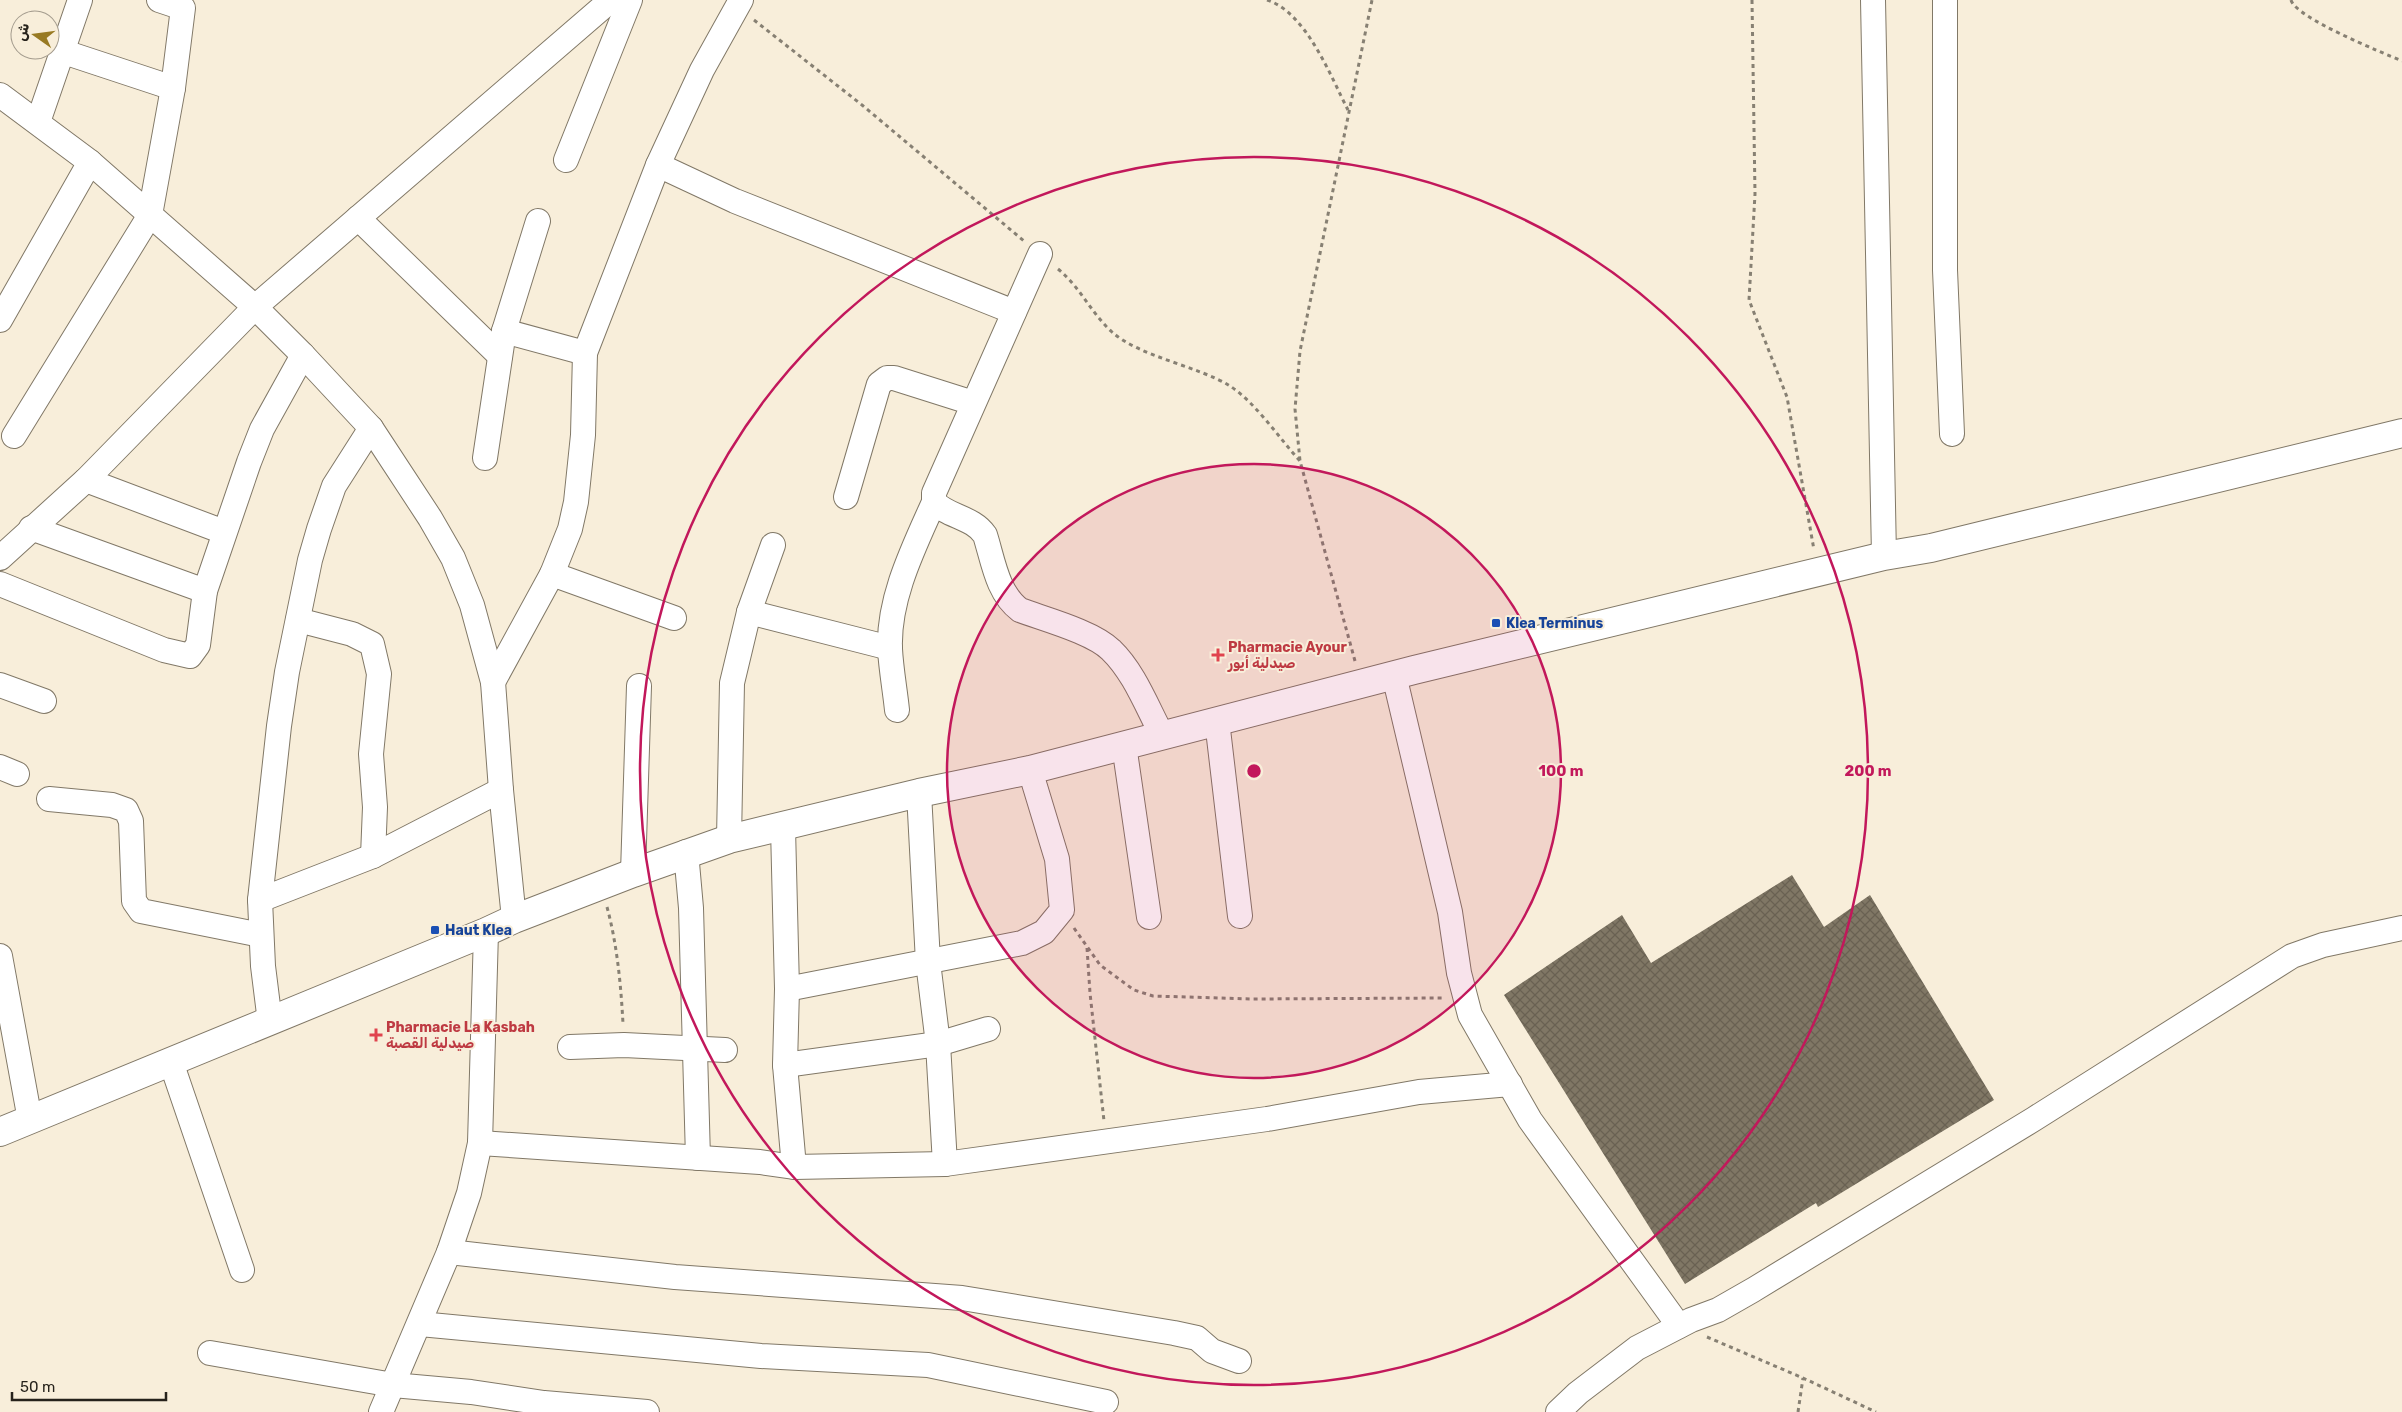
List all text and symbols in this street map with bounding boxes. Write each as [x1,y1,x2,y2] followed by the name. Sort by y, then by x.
[10,10,60,60] north arrow
[12,21,33,43] text: ش
[1506,615,1604,632] place label: Klea Terminus
[1490,617,1502,629] marker: Klea Terminus
[1227,639,1348,672] place label: Pharmacie Ayour صيدلية أيور
[1212,649,1224,661] marker: Pharmacie Ayour صيدلية أيور
[1245,762,1263,780] centre of rings
[1539,762,1583,780] text: 100 m
[1844,762,1892,780] text: 200 m
[445,922,512,939] place label: Haut Klea
[429,924,441,936] marker: Haut Klea
[386,1019,535,1052] place label: Pharmacie La Kasbah صيدلية القصبة
[370,1029,382,1041] marker: Pharmacie La Kasbah صيدلية القصبة
[12,1370,166,1402] scale bar
[20,1378,55,1396] text: 50 m

